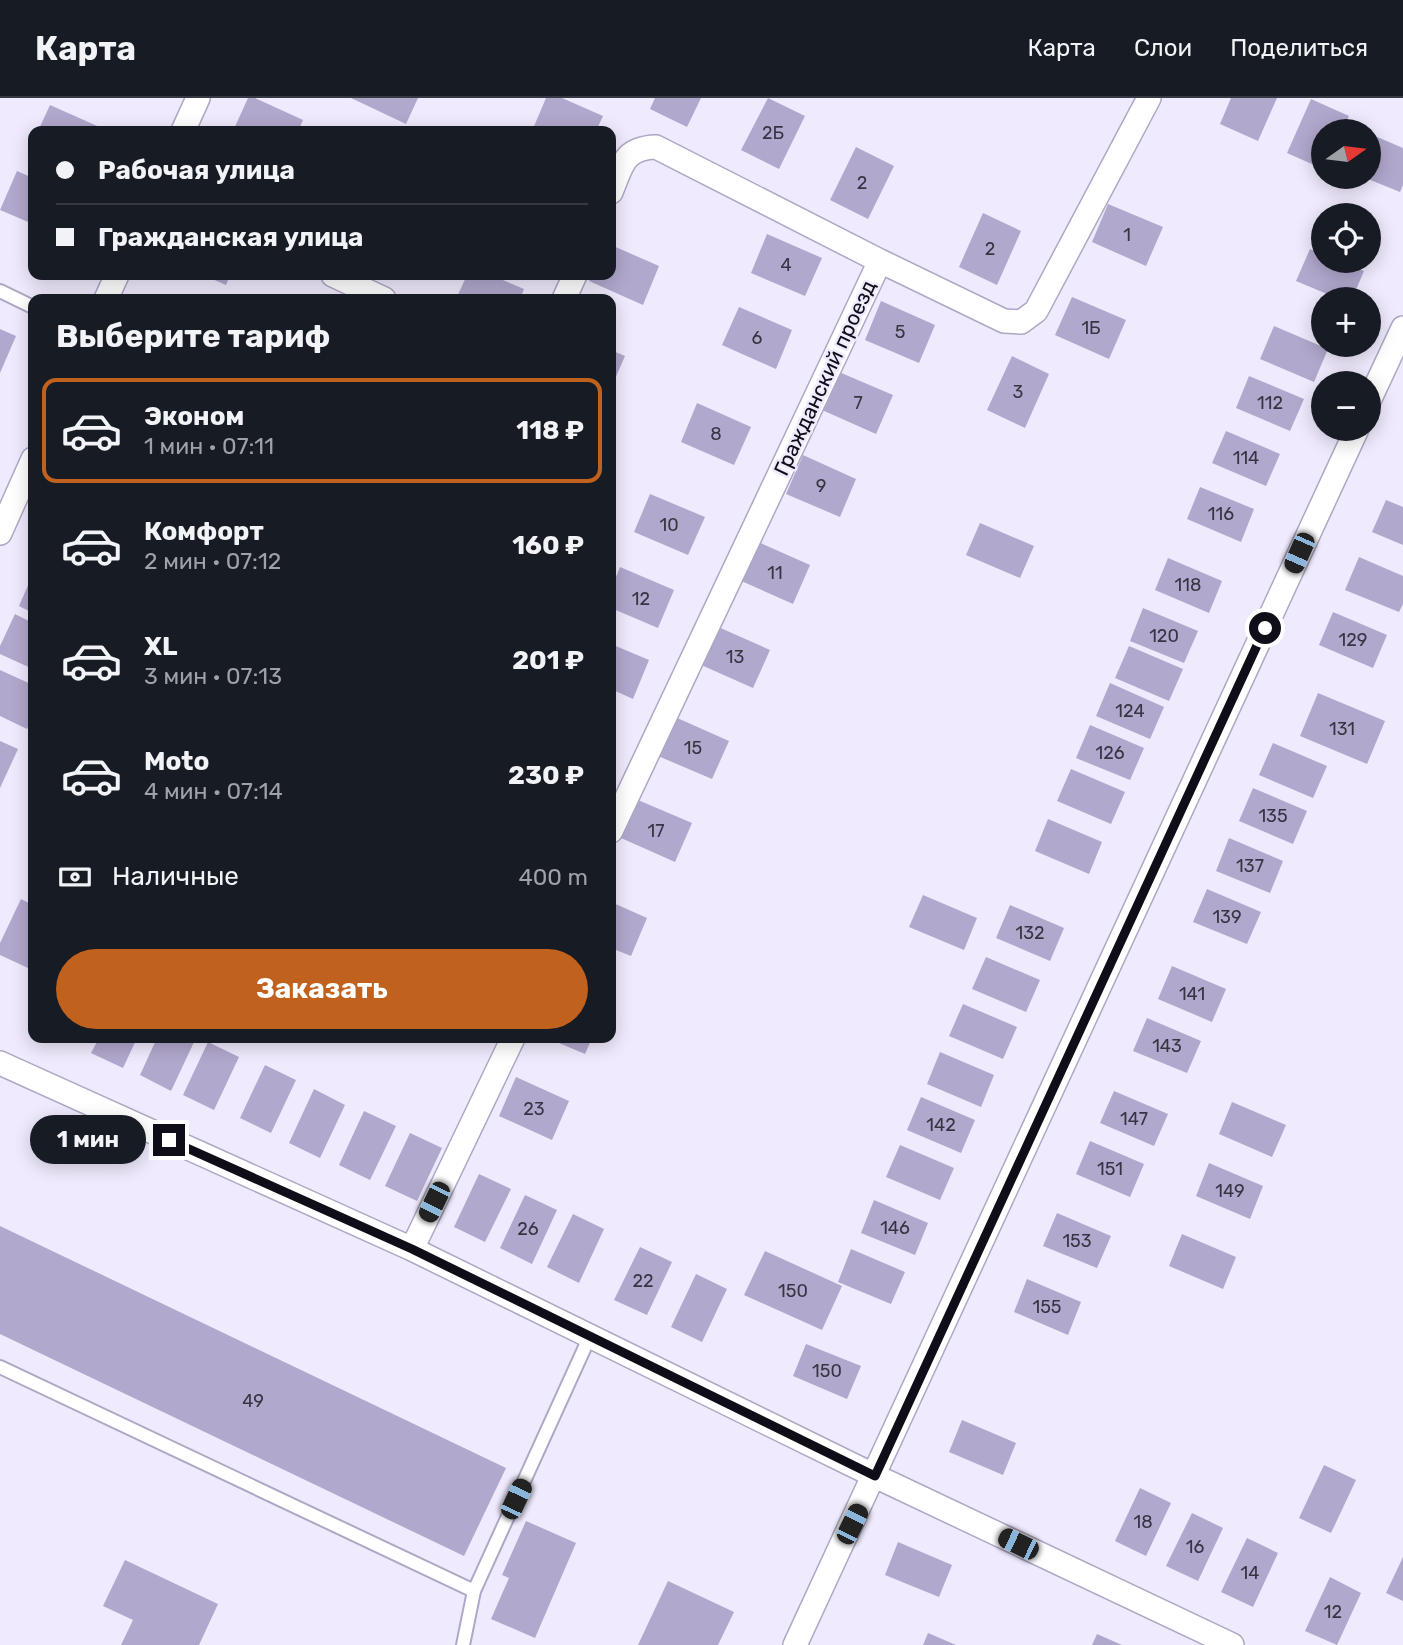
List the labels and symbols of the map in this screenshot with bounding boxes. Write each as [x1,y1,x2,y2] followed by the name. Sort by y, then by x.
[1311,119,1381,189] north arrow
[762,122,784,144] house number: 2Б
[857,172,867,194] house number: 2
[1123,224,1131,246] house number: 1
[985,238,995,260] house number: 2
[780,254,792,276] house number: 4
[768,276,881,479] street label: Гражданский проезд
[1081,317,1101,339] house number: 1Б
[895,321,905,343] house number: 5
[752,327,763,349] house number: 6
[1013,381,1023,403] house number: 3
[853,392,863,414] house number: 7
[1257,392,1283,414] house number: 112
[710,423,722,445] house number: 8
[1233,447,1259,469] house number: 114
[816,475,826,497] house number: 9
[1208,503,1234,525] house number: 116
[659,514,679,536] house number: 10
[1281,530,1318,576] car
[767,562,783,584] house number: 11
[1175,574,1201,596] house number: 118
[632,588,650,610] house number: 12
[1249,612,1281,644] route start
[1149,625,1179,647] house number: 120
[1339,629,1367,651] house number: 129
[726,646,744,668] house number: 13
[1115,700,1145,722] house number: 124
[1329,718,1355,740] house number: 131
[684,737,702,759] house number: 15
[1095,742,1125,764] house number: 126
[1258,805,1288,827] house number: 135
[648,820,664,842] house number: 17
[1236,855,1264,877] house number: 137
[1212,906,1242,928] house number: 139
[1015,922,1045,944] house number: 132
[1179,983,1205,1005] house number: 141
[1152,1035,1182,1057] house number: 143
[523,1098,545,1120] house number: 23
[1120,1108,1148,1130] house number: 147
[926,1114,956,1136] house number: 142
[29,1116,144,1164] callout: 1 мин
[153,1124,185,1156] route end
[1097,1158,1123,1180] house number: 151
[416,1179,453,1225] car
[1215,1180,1245,1202] house number: 149
[880,1217,910,1239] house number: 146
[517,1218,539,1240] house number: 26
[1062,1230,1092,1252] house number: 153
[632,1270,654,1292] house number: 22
[778,1280,808,1302] house number: 150
[1032,1296,1062,1318] house number: 155
[812,1360,842,1382] house number: 150
[242,1390,264,1412] house number: 49
[498,1476,535,1522] car
[834,1501,871,1547] car
[1133,1511,1153,1533] house number: 18
[995,1525,1042,1563] car
[1186,1536,1204,1558] house number: 16
[1241,1562,1259,1584] house number: 14
[1324,1601,1342,1623] house number: 12

